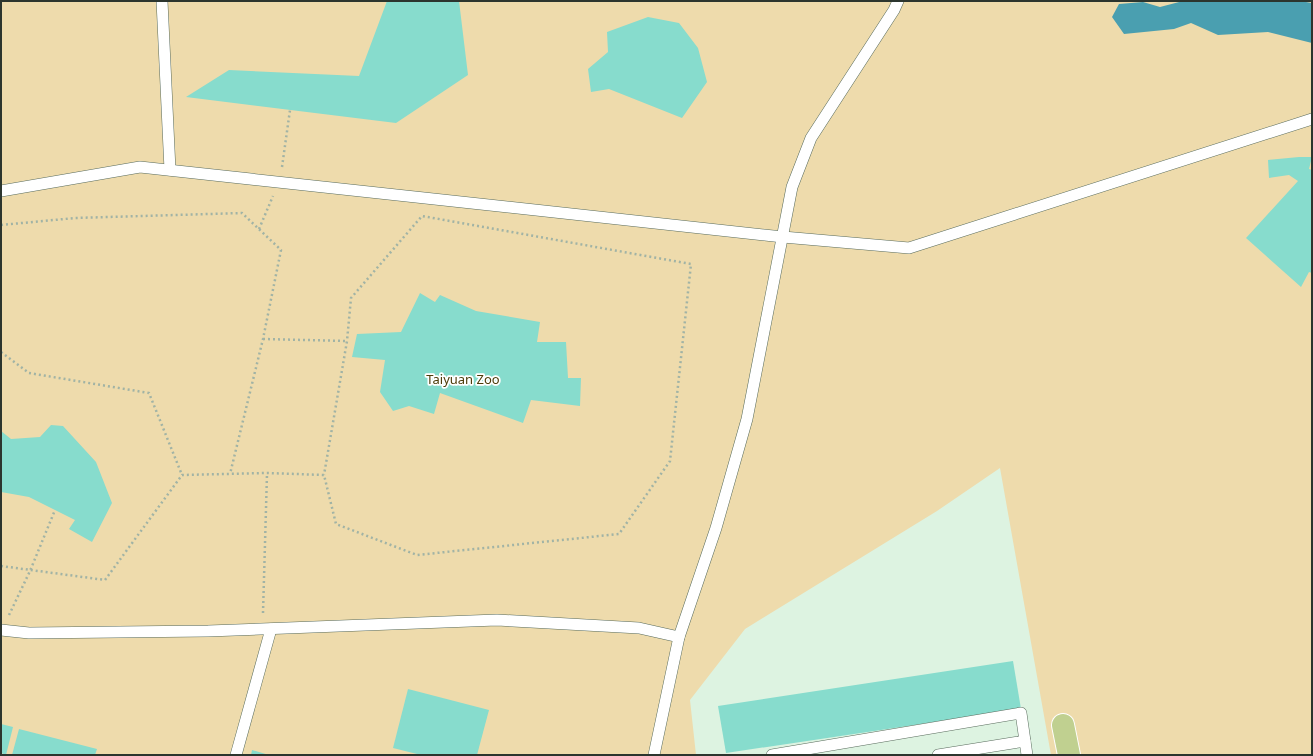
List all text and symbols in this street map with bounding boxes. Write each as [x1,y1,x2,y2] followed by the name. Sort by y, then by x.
[426,370,500,388] park label: Taiyuan Zoo

